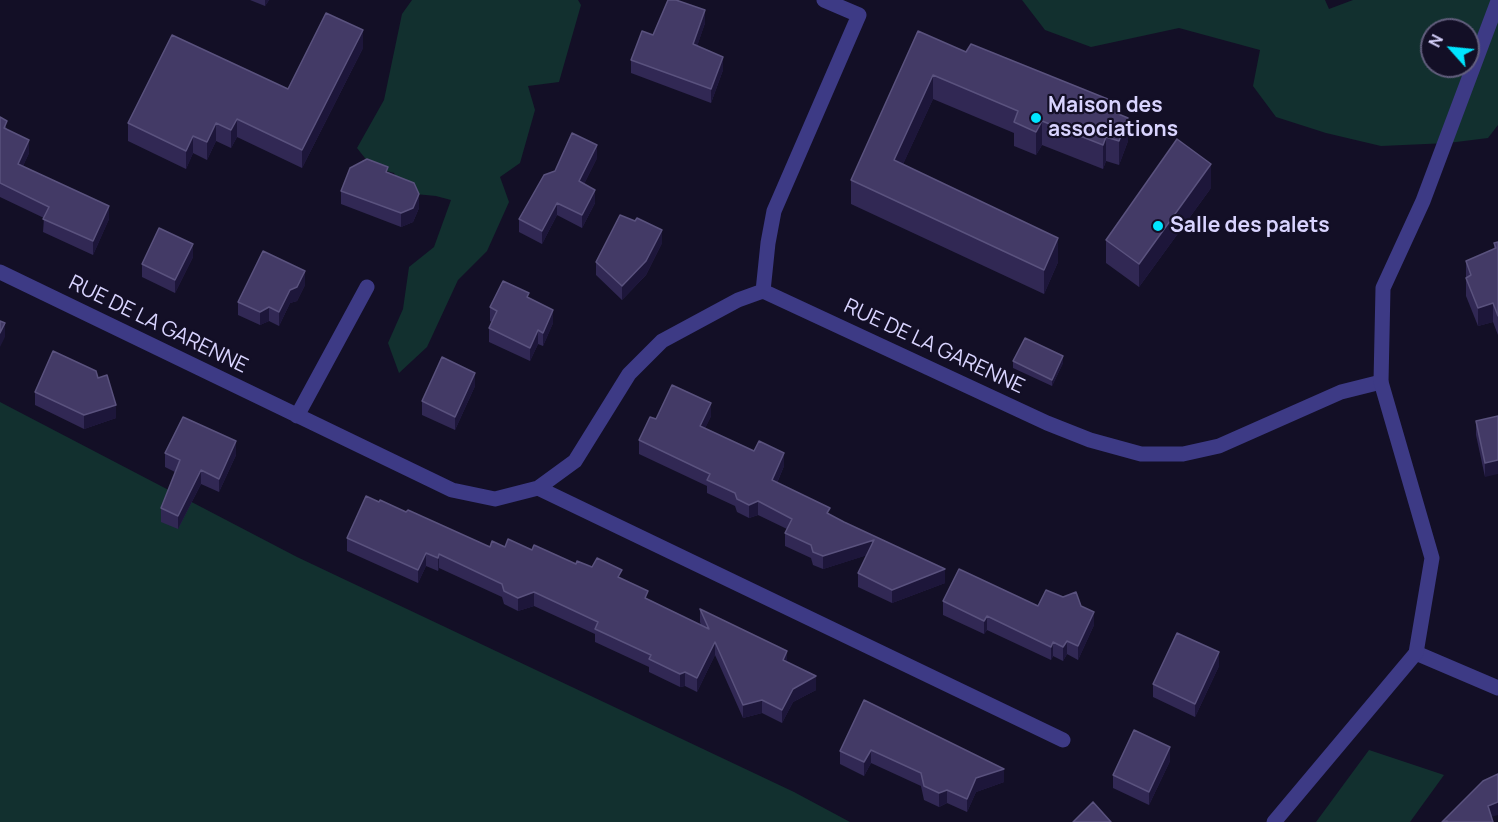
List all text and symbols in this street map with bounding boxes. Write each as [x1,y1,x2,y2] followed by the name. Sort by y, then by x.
[1420,18,1480,78] north arrow
[1423,31,1448,51] text: N
[1048,93,1178,143] place label: Maison des associations
[1029,111,1043,125] marker: Maison des associations
[1170,213,1330,239] place label: Salle des palets
[1151,219,1165,233] marker: Salle des palets
[64,271,252,379] street label: RUE DE LA GARENNE
[840,294,1028,400] street label: RUE DE LA GARENNE

